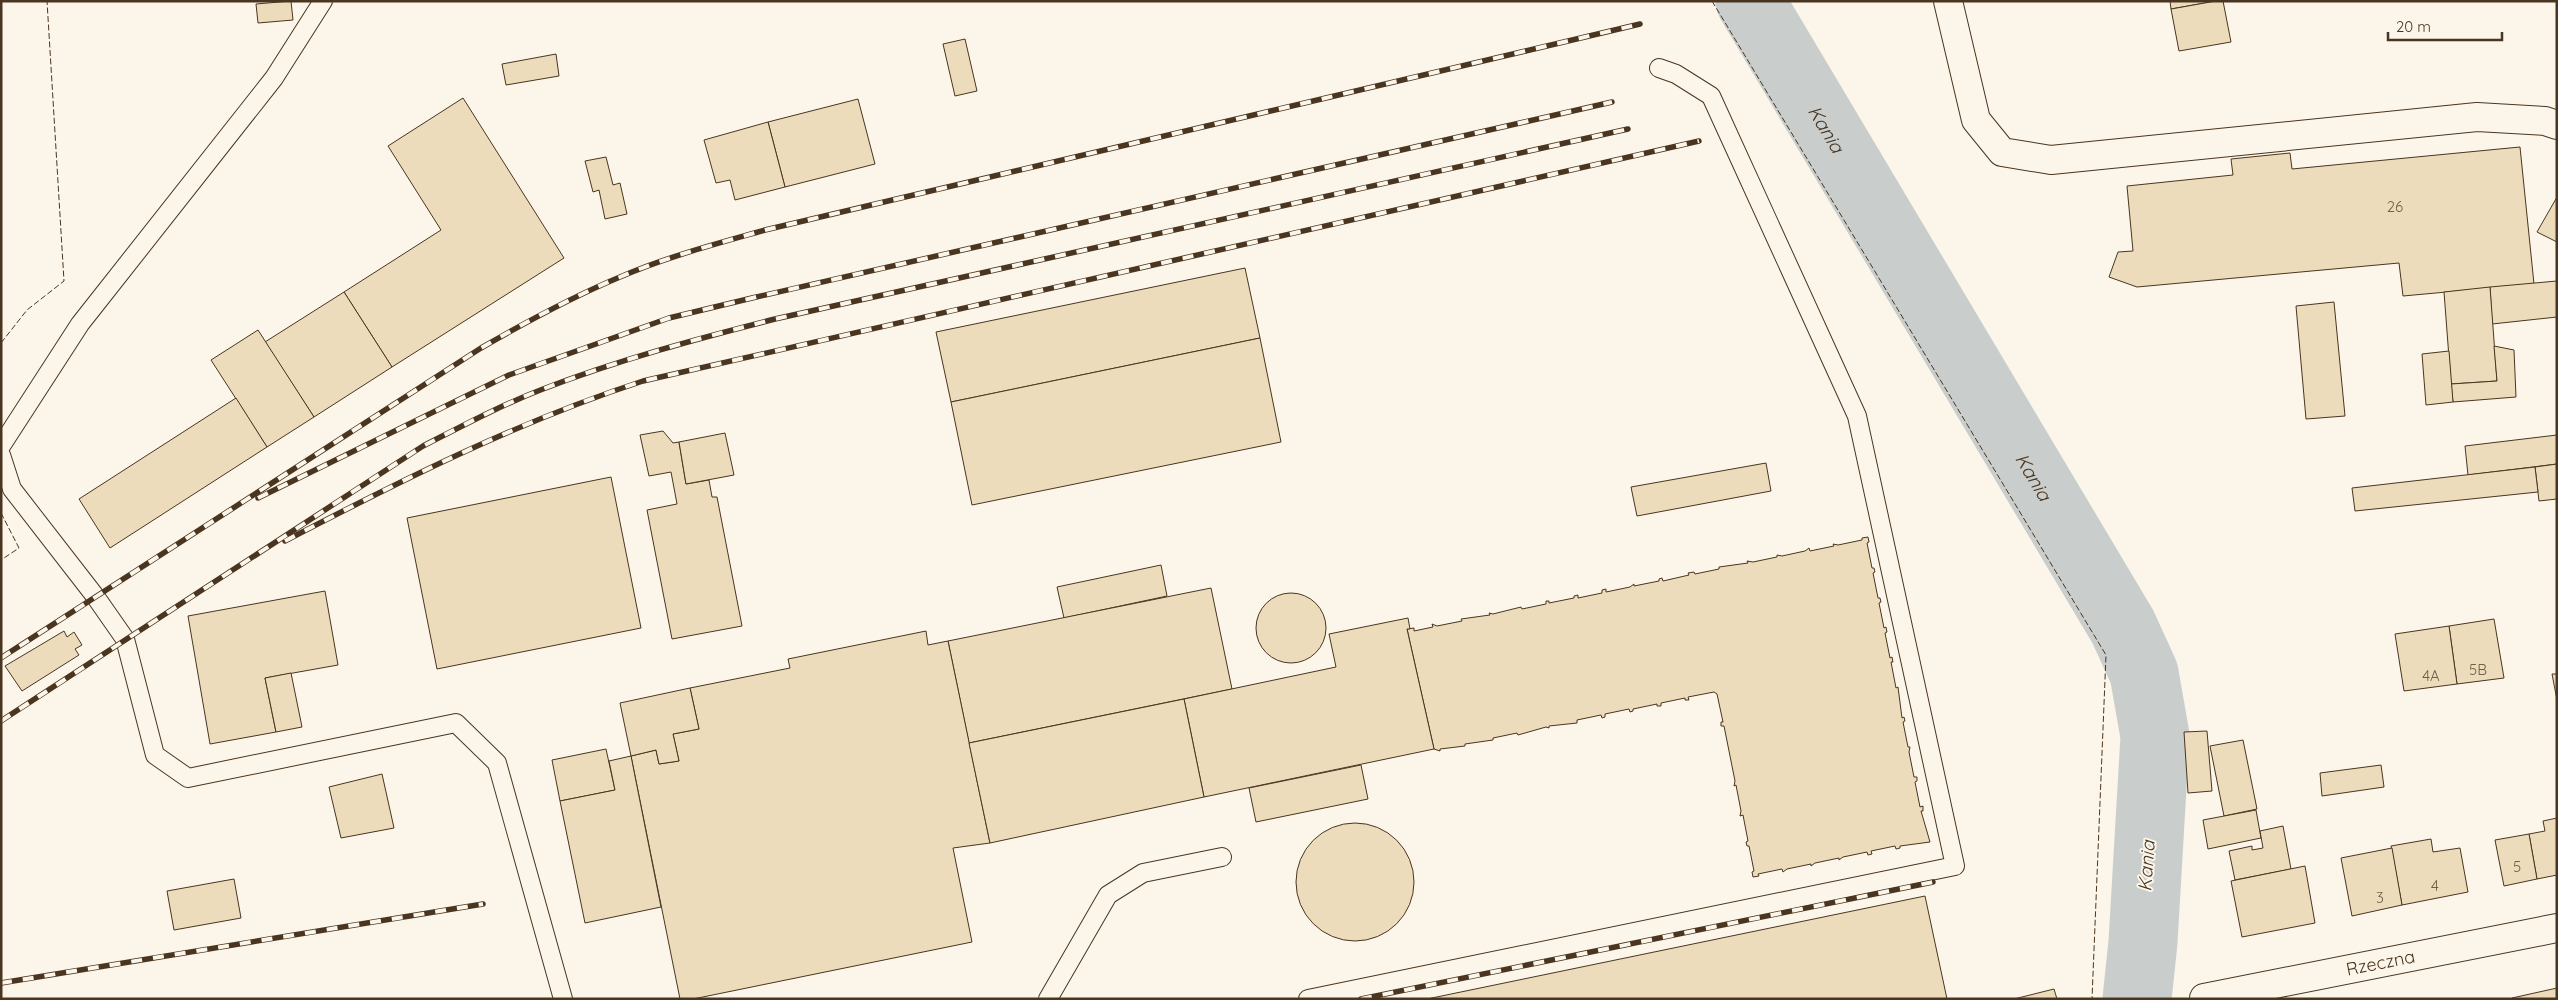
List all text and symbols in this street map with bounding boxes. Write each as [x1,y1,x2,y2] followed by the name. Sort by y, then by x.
[2388,10,2502,42] scale bar
[2396,17,2431,36] text: 20 m
[1803,101,1850,158] water label: Kania
[2387,197,2403,216] house number: 26
[2010,449,2058,506] water label: Kania
[2469,660,2487,679] house number: 5B
[2422,666,2440,685] house number: 4A
[2132,838,2160,892] water label: Kania
[2513,857,2521,876] house number: 5
[2431,876,2439,895] house number: 4
[2376,888,2384,907] house number: 3
[2344,944,2417,981] street label: Rzeczna

